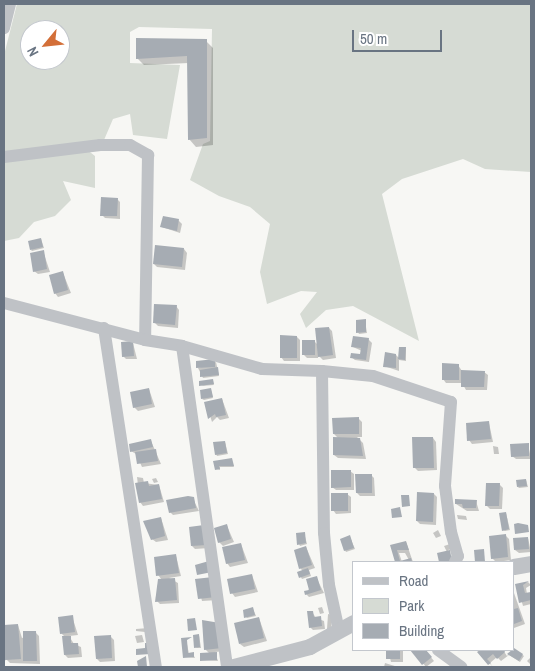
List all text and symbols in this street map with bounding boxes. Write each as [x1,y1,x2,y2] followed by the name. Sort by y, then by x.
[20,20,70,70] north arrow
[355,20,445,52] scale bar
[360,28,387,49] text: 50 m
[23,44,43,59] text: N
[352,561,515,651] legend
[399,570,428,591] text: Road
[399,595,424,616] text: Park
[399,620,444,641] text: Building

